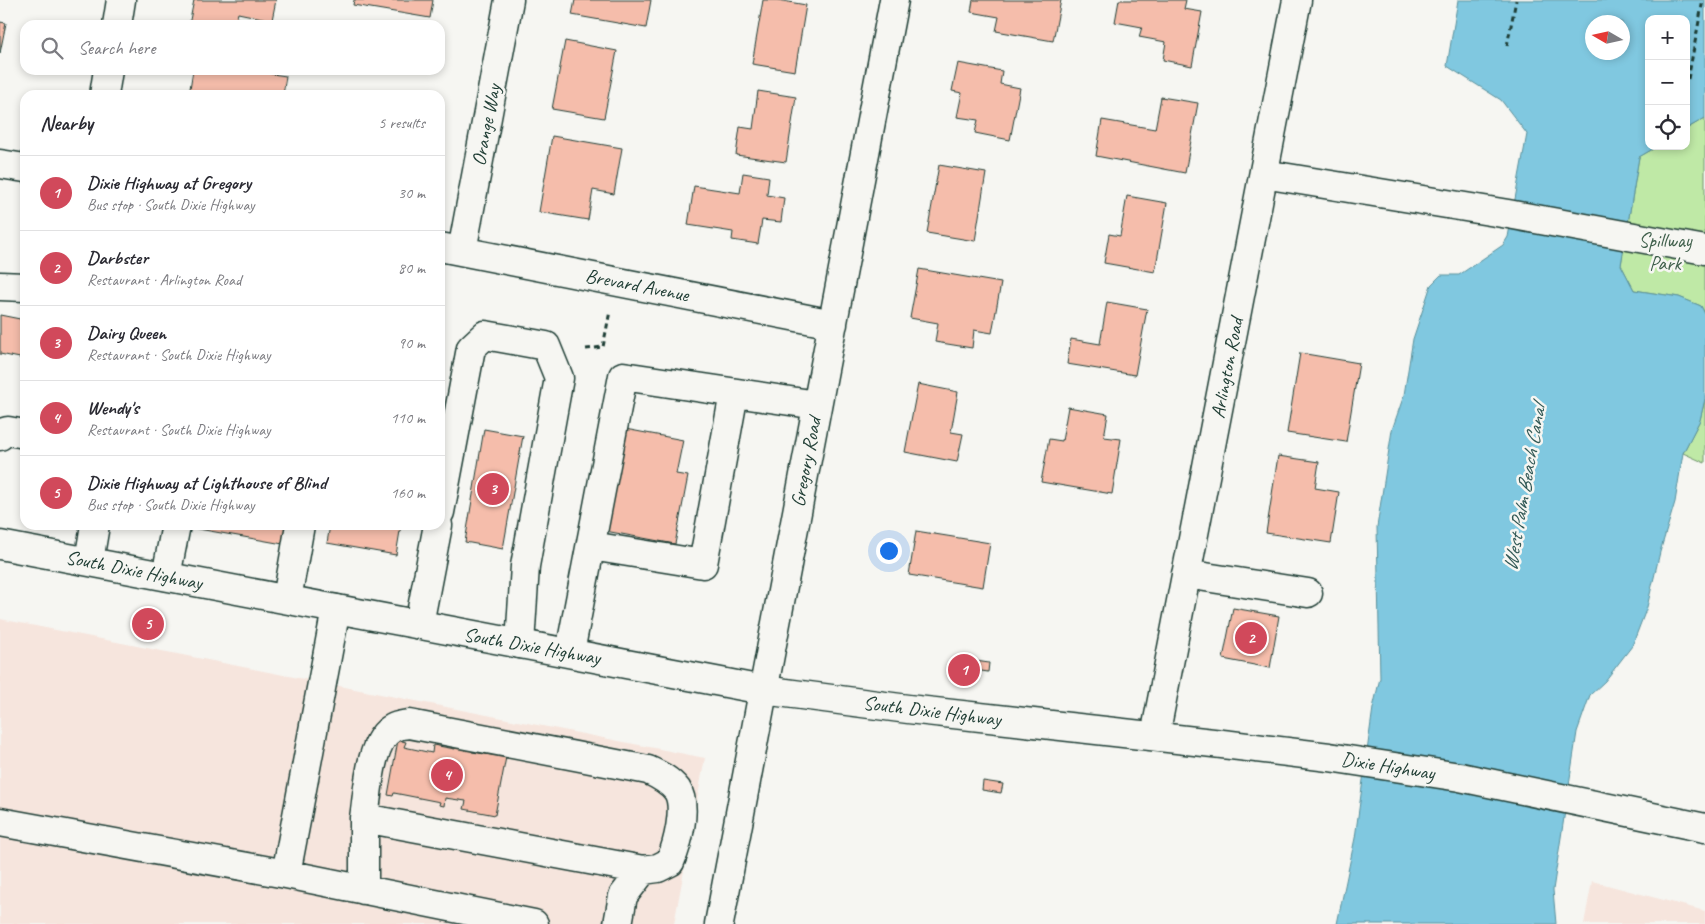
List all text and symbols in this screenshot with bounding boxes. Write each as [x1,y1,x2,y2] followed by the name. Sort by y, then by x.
[1585,15,1630,60] north arrow
[1645,15,1690,150] map controls
[1645,15,1690,60] button: +
[20,20,445,75] search box
[38,34,66,62] icon: search
[78,36,155,60] text: Search here
[1645,60,1690,105] button: −
[466,80,507,168] street label: Orange Way
[1645,105,1690,150] button: locate
[40,110,93,136] text: Nearby
[378,113,425,133] text: 5 results
[87,171,251,195] text: Dixie Highway at Gregory
[52,183,60,203] text: 1
[398,183,425,203] text: 30 m
[87,195,255,215] text: Bus stop · South Dixie Highway
[1639,228,1693,276] park label: Spillway Park
[87,246,148,270] text: Darbster
[52,258,60,278] text: 2
[398,258,425,278] text: 80 m
[583,263,692,308] street label: Brevard Avenue
[87,270,241,290] text: Restaurant · Arlington Road
[1205,312,1250,420] street label: Arlington Road
[87,321,166,345] text: Dairy Queen
[52,333,60,353] text: 3
[398,333,425,353] text: 90 m
[87,345,270,365] text: Restaurant · South Dixie Highway
[87,396,139,420] text: Wendy's
[1497,397,1552,573] water label: West Palm Beach Canal
[52,408,60,428] text: 4
[391,408,425,428] text: 110 m
[785,412,828,509] street label: Gregory Road
[87,420,270,440] text: Restaurant · South Dixie Highway
[477,470,509,508] pin: 3
[87,471,326,495] text: Dixie Highway at Lighthouse of Blind
[53,483,59,503] text: 5
[391,483,425,503] text: 160 m
[87,495,255,515] text: Bus stop · South Dixie Highway
[876,538,902,564] your location
[64,545,206,596] street label: South Dixie Highway
[132,605,164,643] pin: 5
[1235,619,1267,657] pin: 2
[462,622,604,671] street label: South Dixie Highway
[948,651,980,689] pin: 1
[862,690,1004,732] street label: South Dixie Highway
[1340,746,1438,786] street label: Dixie Highway
[431,756,463,794] pin: 4

